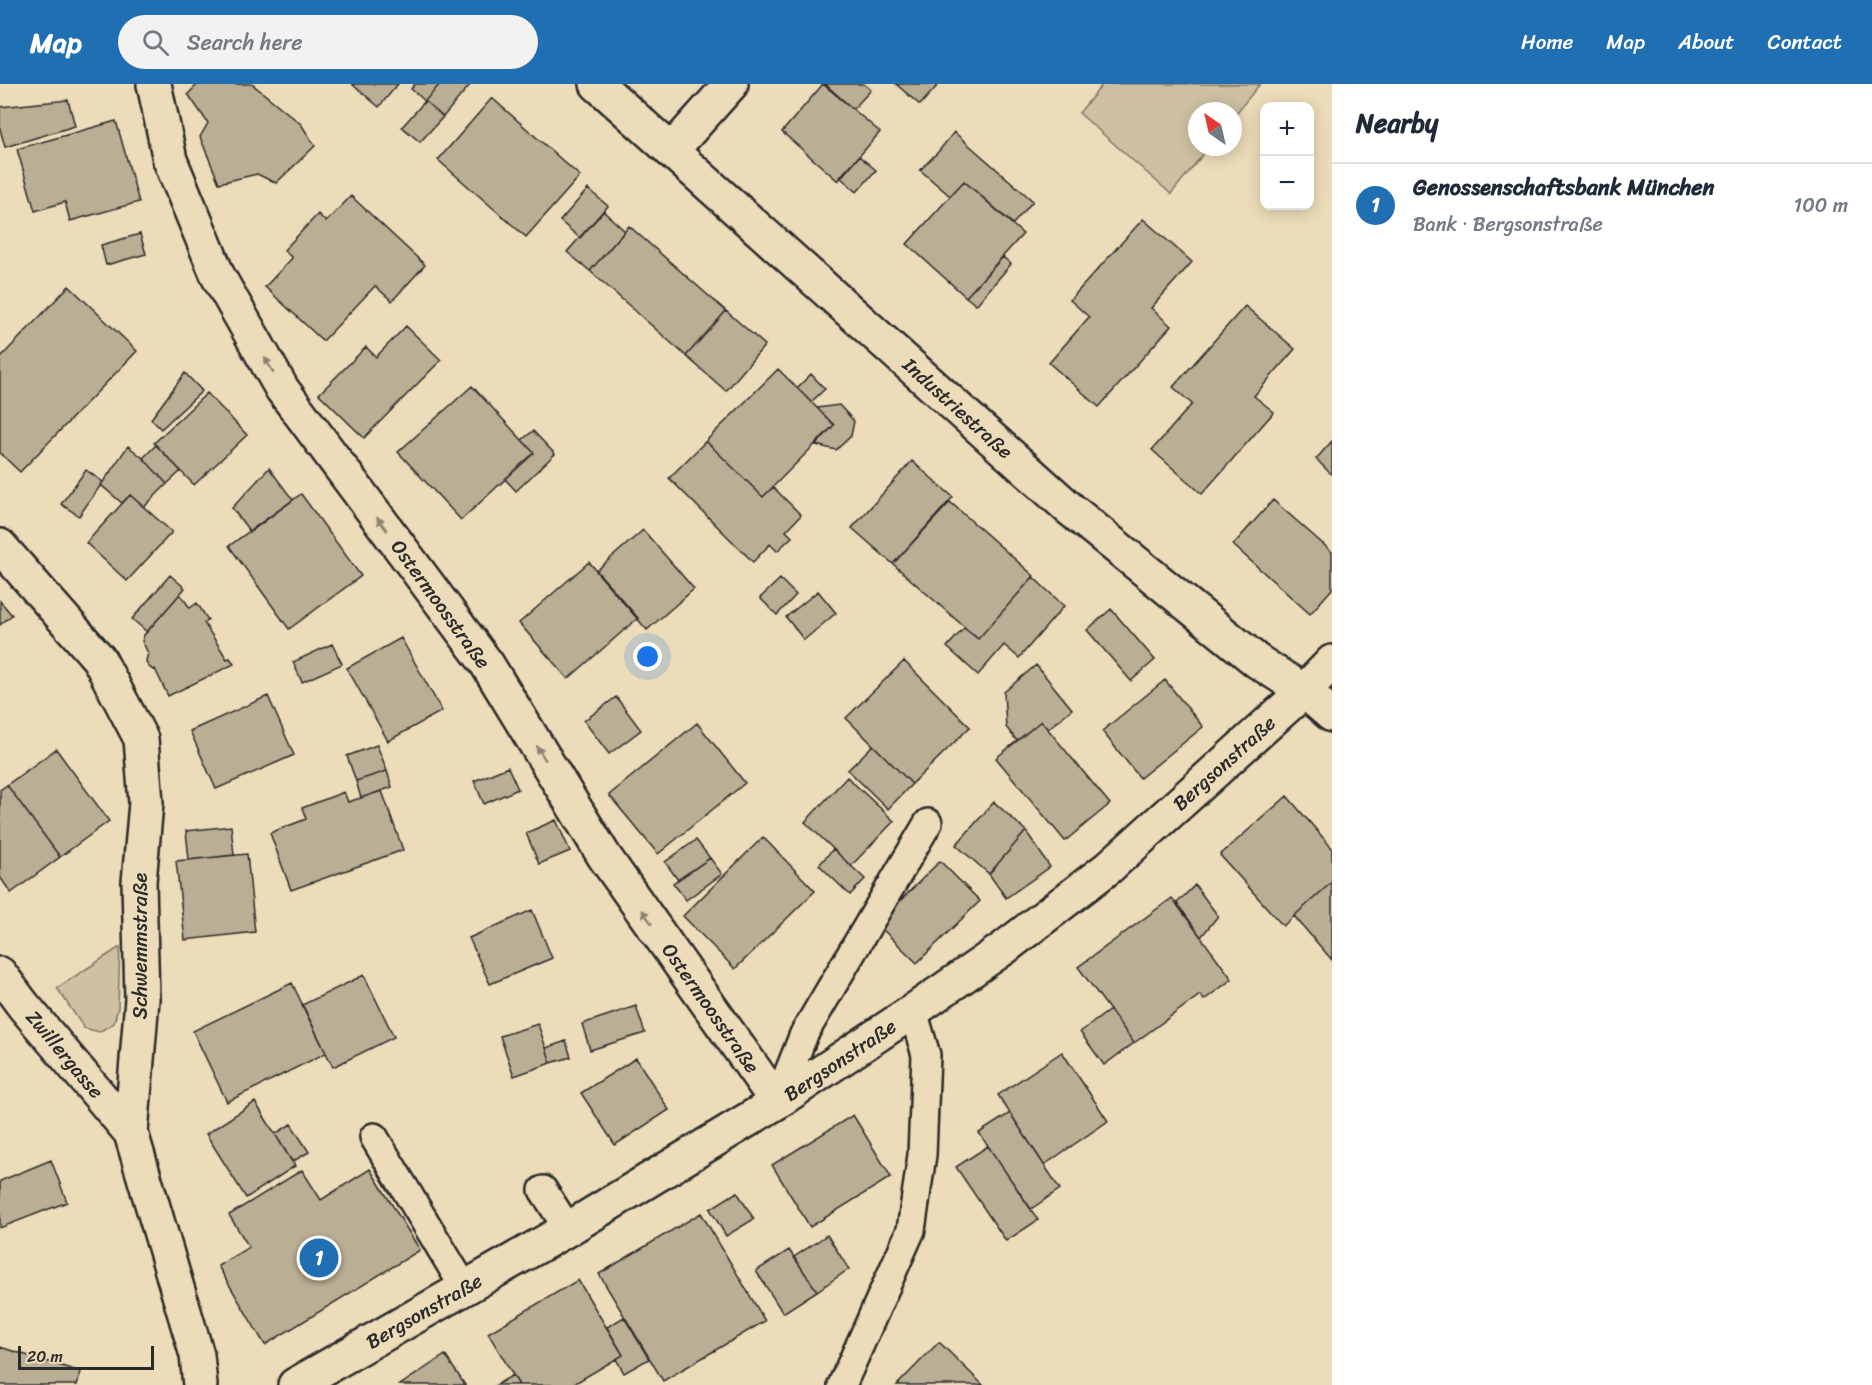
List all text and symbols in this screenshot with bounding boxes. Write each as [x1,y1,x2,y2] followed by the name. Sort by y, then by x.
[118,15,538,69] search box
[30,18,82,67] text: Map
[187,23,303,62] text: Search here
[1521,23,1573,61] text: Home
[1606,23,1645,61] text: Map
[1678,23,1735,61] text: About
[1768,23,1842,61] text: Contact
[139,26,172,59] icon: search
[1356,100,1438,146] text: Nearby
[1188,102,1242,156] north arrow
[1260,102,1314,210] map controls
[1260,102,1314,156] button: +
[1260,156,1314,210] button: −
[1413,168,1715,207] text: Genossenschaftsbank München
[1371,188,1380,223] text: 1
[1794,188,1848,223] text: 100 m
[1413,207,1603,242] text: Bank · Bergsonstraße
[893,348,1021,468] street label: Industriestraße
[264,356,274,373] one-way arrow
[377,516,389,531] one-way arrow
[381,532,500,677] street label: Ostermoosstraße
[633,642,662,671] your location
[1164,707,1284,820] street label: Bergsonstraße
[536,744,546,761] one-way arrow
[123,872,158,1019] street label: Schwemmstraße
[641,909,653,925] one-way arrow
[652,935,769,1081] street label: Ostermoosstraße
[17,1002,113,1107] street label: Zwillergasse
[777,1010,904,1111] street label: Bergsonstraße
[300,1236,338,1280] pin: 1
[359,1264,489,1359] street label: Bergsonstraße
[27,1342,63,1371] text: 20 m
[18,1343,154,1370] scale bar

